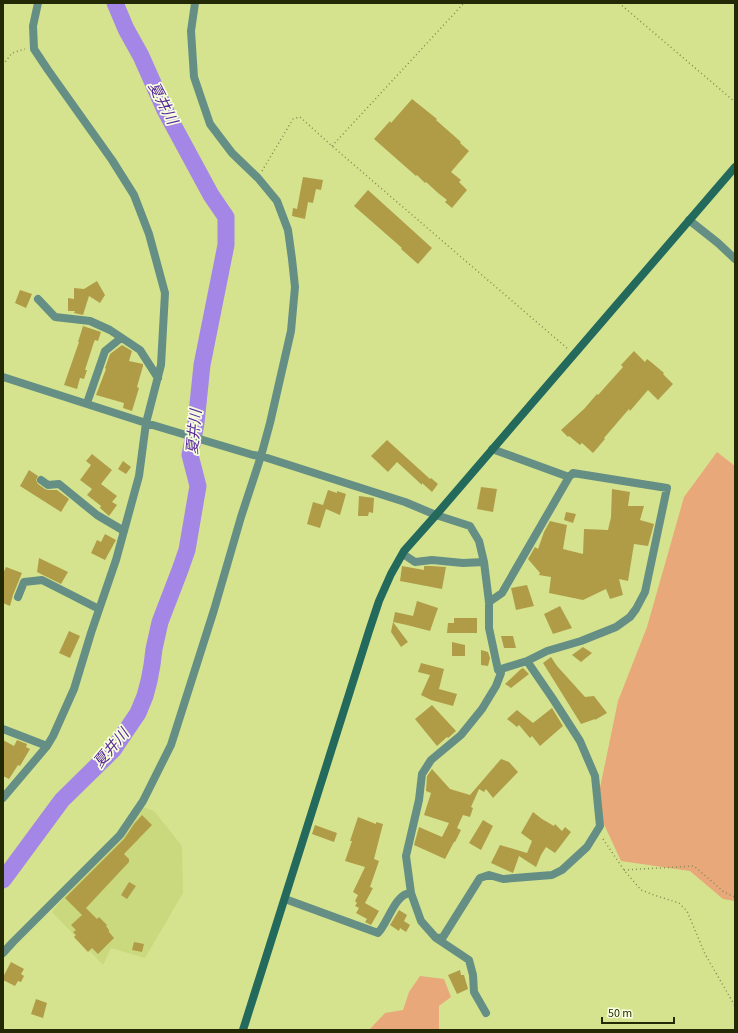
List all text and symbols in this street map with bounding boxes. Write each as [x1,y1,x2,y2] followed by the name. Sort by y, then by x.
[143,78,183,130] water label: 夏井川
[182,407,207,455] water label: 夏井川
[89,723,135,772] water label: 夏井川
[602,999,674,1025] scale bar
[608,1005,632,1022] text: 50 m

